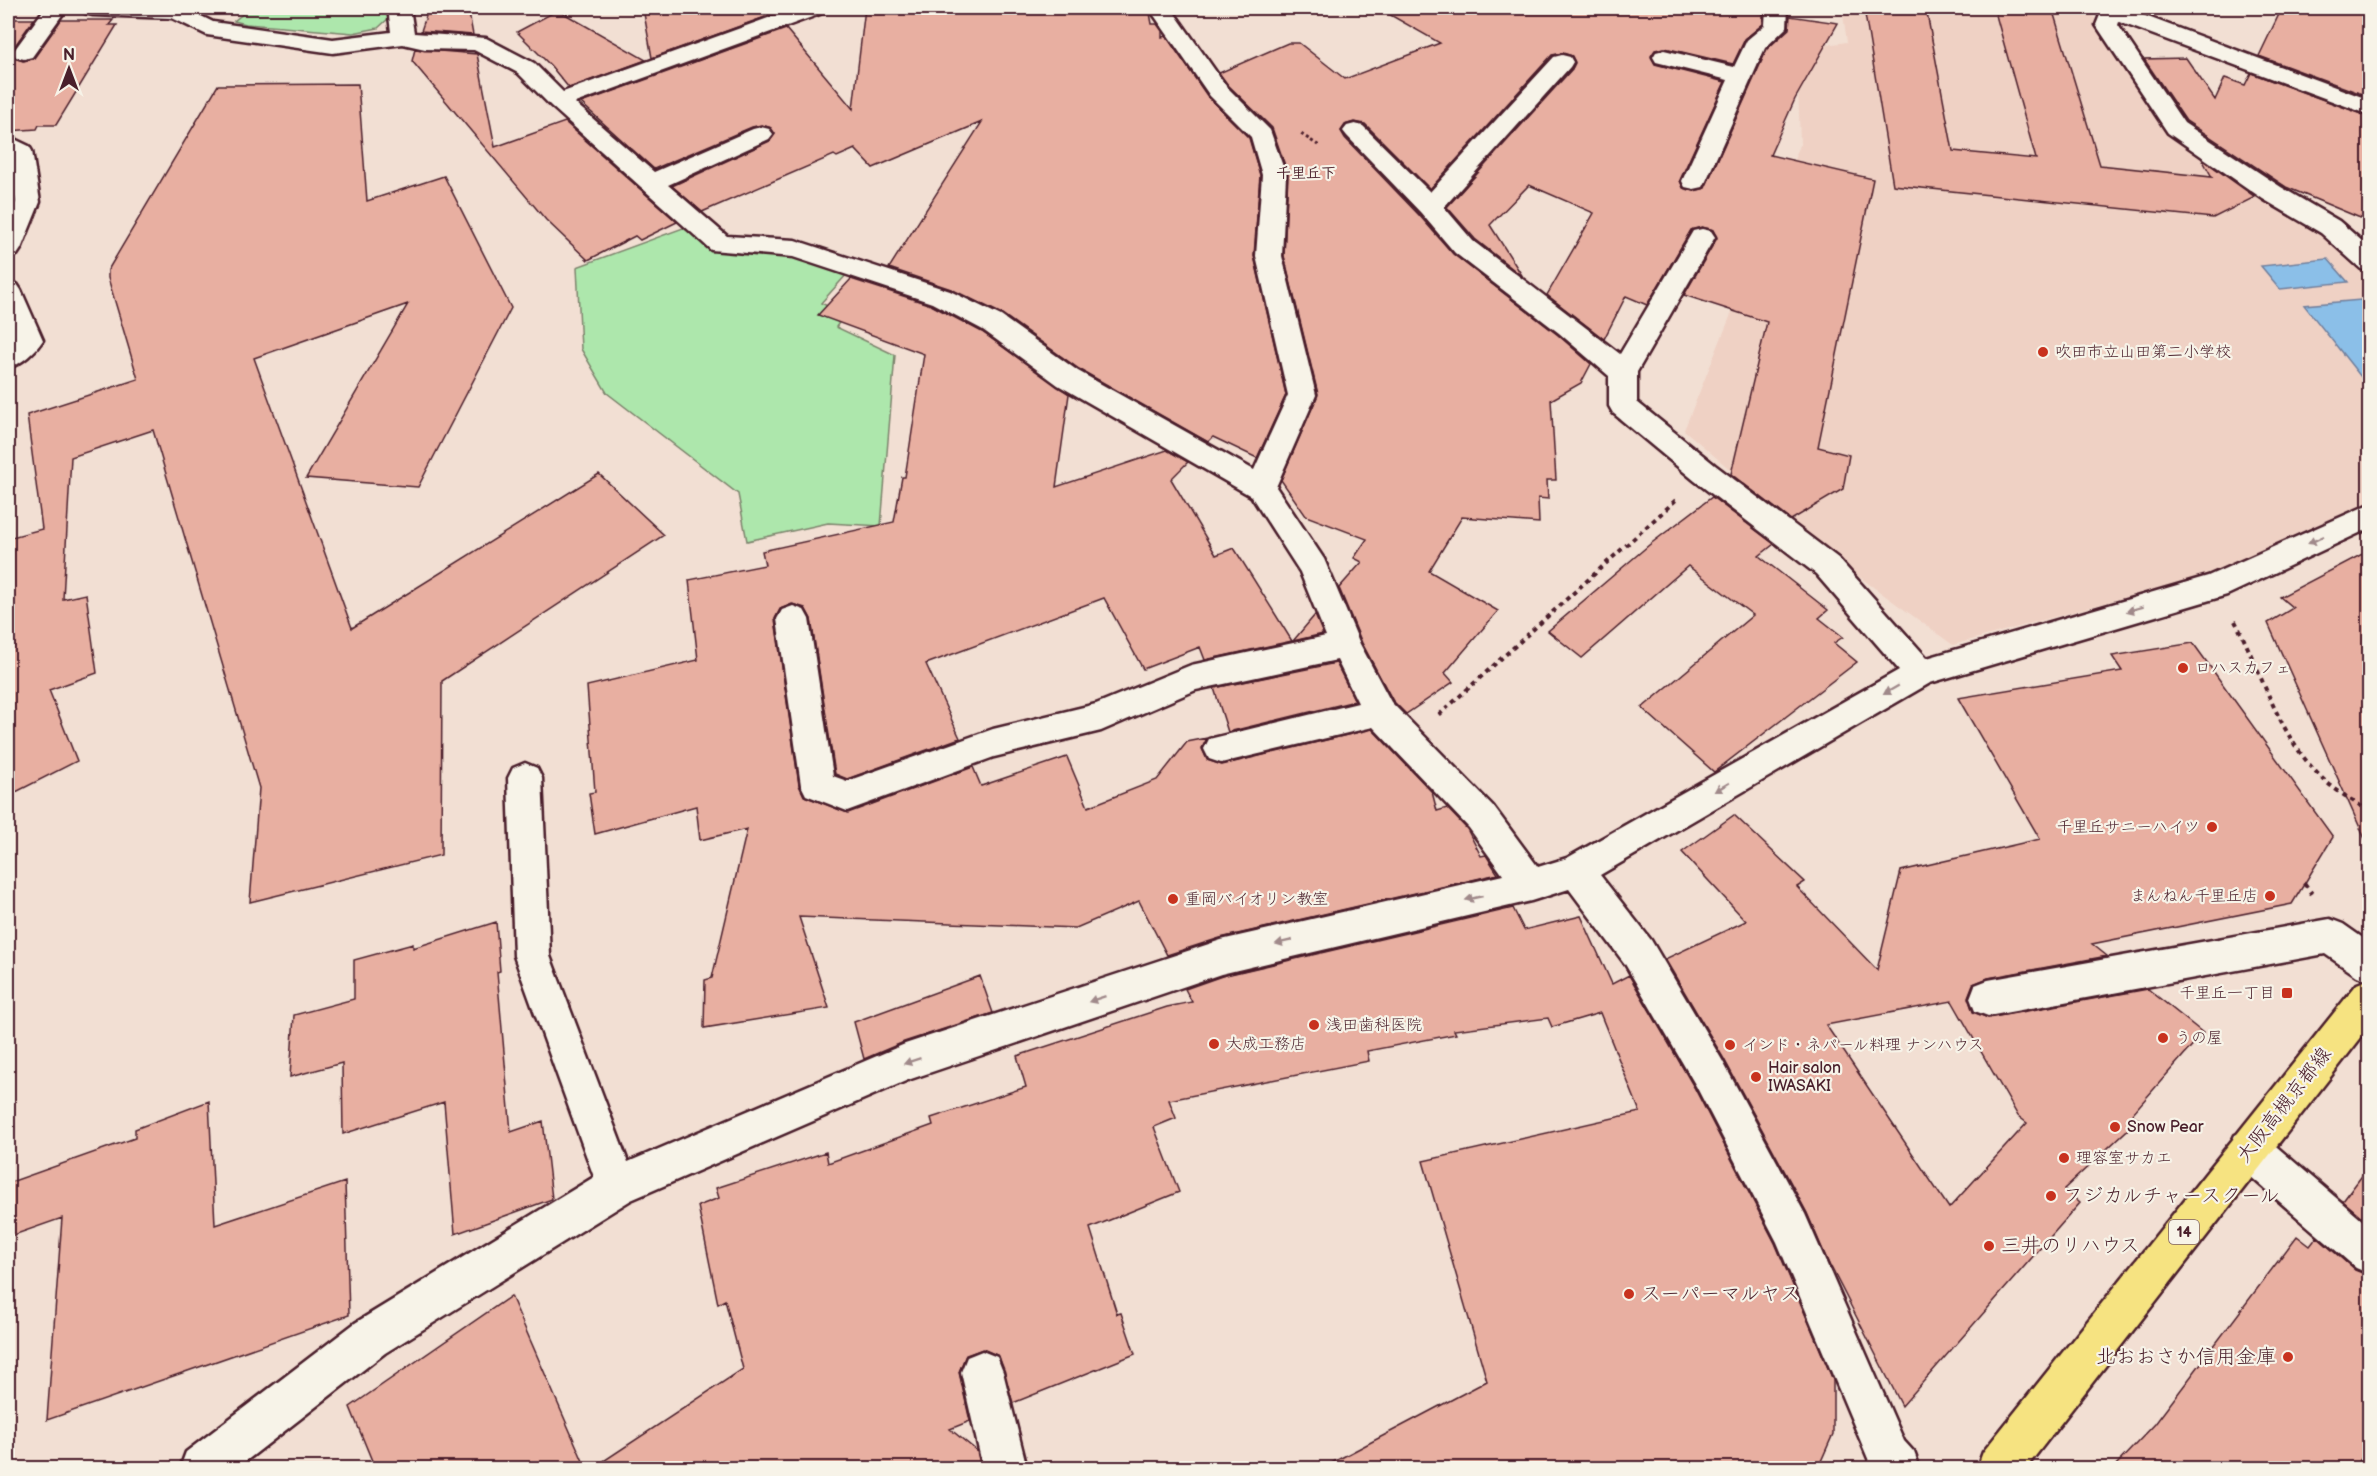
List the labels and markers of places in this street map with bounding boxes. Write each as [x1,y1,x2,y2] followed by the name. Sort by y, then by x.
[2055,343,2231,362] place label: 吹田市立山田第二小学校
[2036,345,2050,359] marker: 吹田市立山田第二小学校
[2195,659,2291,678] place label: ロハスカフェ
[2176,661,2190,675] marker: ロハスカフェ
[2056,818,2200,837] place label: 千里丘サニーハイツ
[2205,820,2219,834] marker: 千里丘サニーハイツ
[2130,887,2258,906] place label: まんねん千里丘店
[2263,889,2277,903] marker: まんねん千里丘店
[1185,890,1328,909] place label: 重岡バイオリン教室
[1166,892,1180,906] marker: 重岡バイオリン教室
[2179,984,2275,1003] place label: 千里丘一丁目
[2280,986,2294,1000] marker: 千里丘一丁目
[1326,1016,1422,1035] place label: 浅田歯科医院
[1307,1018,1321,1032] marker: 浅田歯科医院
[2175,1029,2223,1048] place label: うの屋
[2156,1031,2170,1045] marker: うの屋
[1226,1035,1306,1054] place label: 大成工務店
[1742,1036,1984,1055] place label: インド・ネパール料理 ナンハウス
[1207,1037,1221,1051] marker: 大成工務店
[1723,1038,1737,1052] marker: インド・ネパール料理 ナンハウス
[1768,1059,1841,1096] place label: Hair salon IWASAKI
[1749,1070,1763,1084] marker: Hair salon IWASAKI
[2127,1118,2204,1137] place label: Snow Pear
[2108,1120,2122,1134] marker: Snow Pear
[2076,1149,2172,1168] place label: 理容室サカエ
[2057,1151,2071,1165] marker: 理容室サカエ
[2063,1184,2280,1208] place label: フジカルチャースクール
[2044,1189,2058,1203] marker: フジカルチャースクール
[2001,1234,2140,1258] place label: 三井のリハウス
[1982,1239,1996,1253] marker: 三井のリハウス
[1641,1282,1800,1306] place label: スーパーマルヤス
[1622,1287,1636,1301] marker: スーパーマルヤス
[2096,1345,2276,1369] place label: 北おおさか信用金庫
[2281,1350,2295,1364] marker: 北おおさか信用金庫

